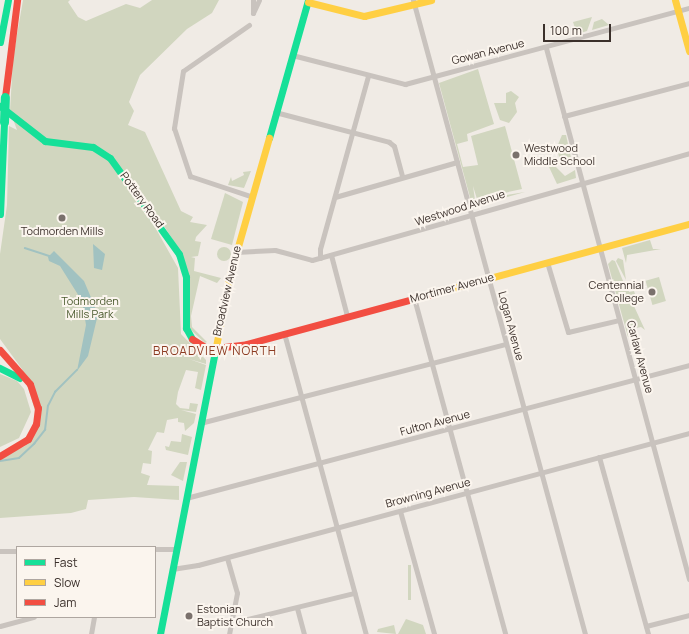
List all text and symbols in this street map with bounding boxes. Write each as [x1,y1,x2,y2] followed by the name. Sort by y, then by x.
[545,16,613,42] scale bar
[550,22,582,39] text: 100 m
[450,37,526,67] street label: Gowan Avenue
[524,142,595,168] place label: Westwood Middle School
[511,150,521,160] marker: Westwood Middle School
[117,170,167,230] street label: Pottery Road
[413,187,507,229] street label: Westwood Avenue
[57,213,67,223] marker: Todmorden Mills
[21,224,103,238] place label: Todmorden Mills
[210,244,244,338] street label: Broadview Avenue
[409,270,495,306] street label: Mortimer Avenue
[589,279,644,305] place label: Centennial College
[647,287,657,297] marker: Centennial College
[495,290,527,362] street label: Logan Avenue
[61,295,119,321] park label: Todmorden Mills Park
[624,319,656,395] street label: Carlaw Avenue
[153,344,277,358] district label: BROADVIEW NORTH
[399,407,471,439] street label: Fulton Avenue
[384,475,472,511] street label: Browning Avenue
[16,546,156,618] legend
[54,554,78,571] text: Fast
[54,574,80,591] text: Slow
[54,594,76,611] text: Jam
[197,603,273,629] place label: Estonian Baptist Church
[184,611,194,621] marker: Estonian Baptist Church

